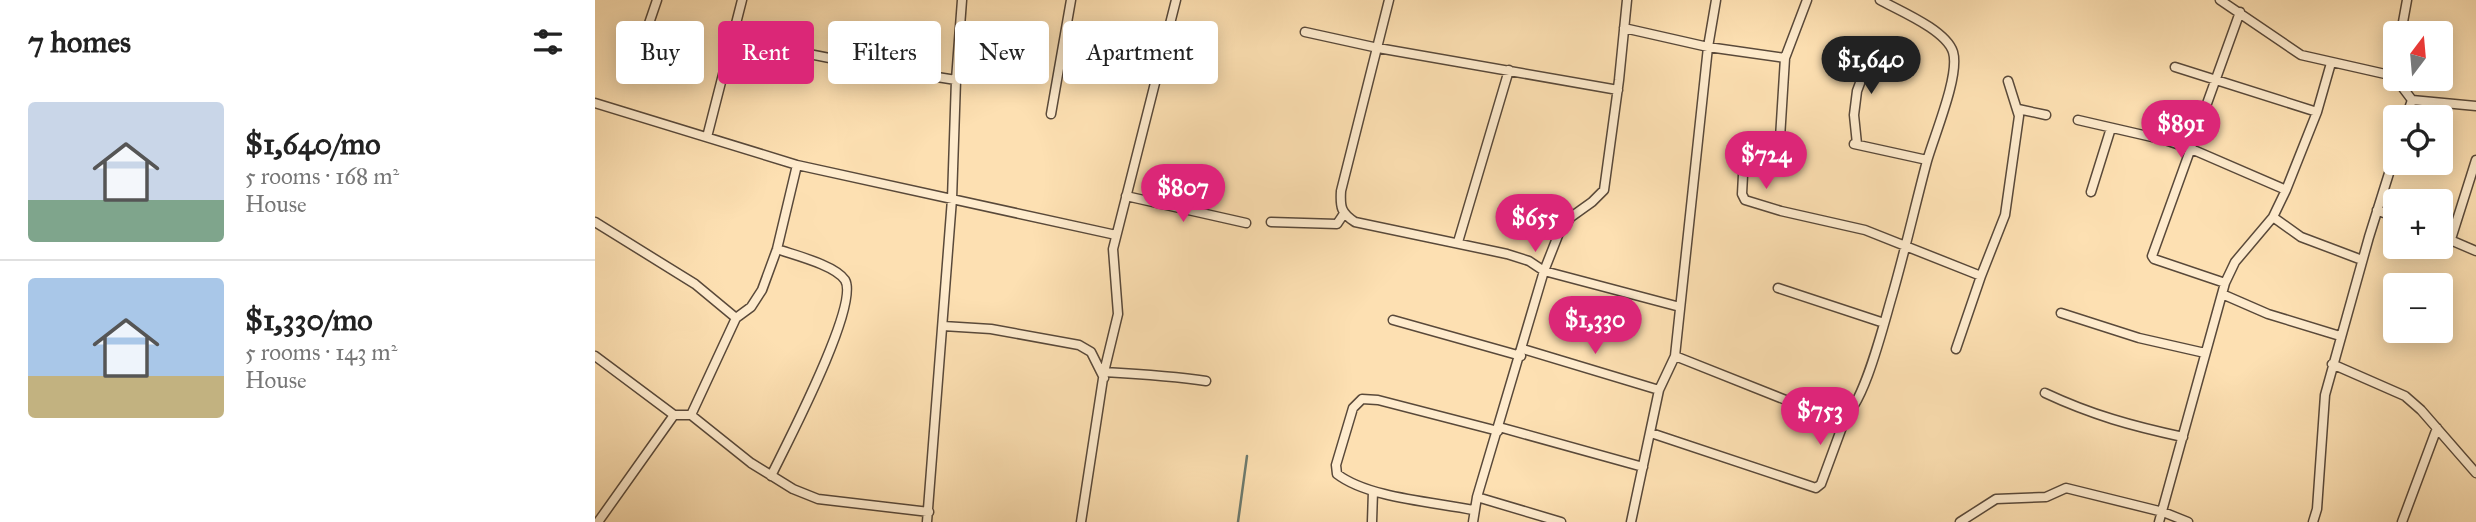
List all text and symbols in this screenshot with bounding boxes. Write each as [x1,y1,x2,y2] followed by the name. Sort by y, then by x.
[616,21,704,84] chip: Buy
[718,21,814,84] chip: Rent
[828,21,941,84] chip: Filters
[955,21,1049,84] chip: New
[1063,21,1218,84] chip: Apartment
[2383,21,2453,91] north arrow
[2383,21,2453,343] map controls
[529,23,567,61] icon: filters
[28,24,131,60] text: 7 homes
[1814,36,1928,96] pin: $1,640
[1838,45,1904,73] text: $1,640
[2140,100,2222,160] pin: $891
[2383,105,2453,175] button: locate
[2157,109,2205,137] text: $891
[245,126,381,162] text: $1,640/mo
[84,130,168,214] icon: home
[1725,132,1807,191] pin: $724
[1741,140,1791,168] text: $724
[245,162,399,190] text: 5 rooms · 168 m²
[1142,164,1224,224] pin: $807
[1157,173,1209,201] text: $807
[2383,189,2453,259] button: +
[245,190,307,218] text: House
[1494,194,1576,254] pin: $655
[1512,203,1558,231] text: $655
[2383,273,2453,343] button: −
[1538,296,1652,356] pin: $1,330
[245,302,373,338] text: $1,330/mo
[1565,305,1625,333] text: $1,330
[84,306,168,390] icon: home
[245,338,397,366] text: 5 rooms · 143 m²
[245,366,307,394] text: House
[1779,388,1861,447] pin: $753
[1797,396,1843,424] text: $753

